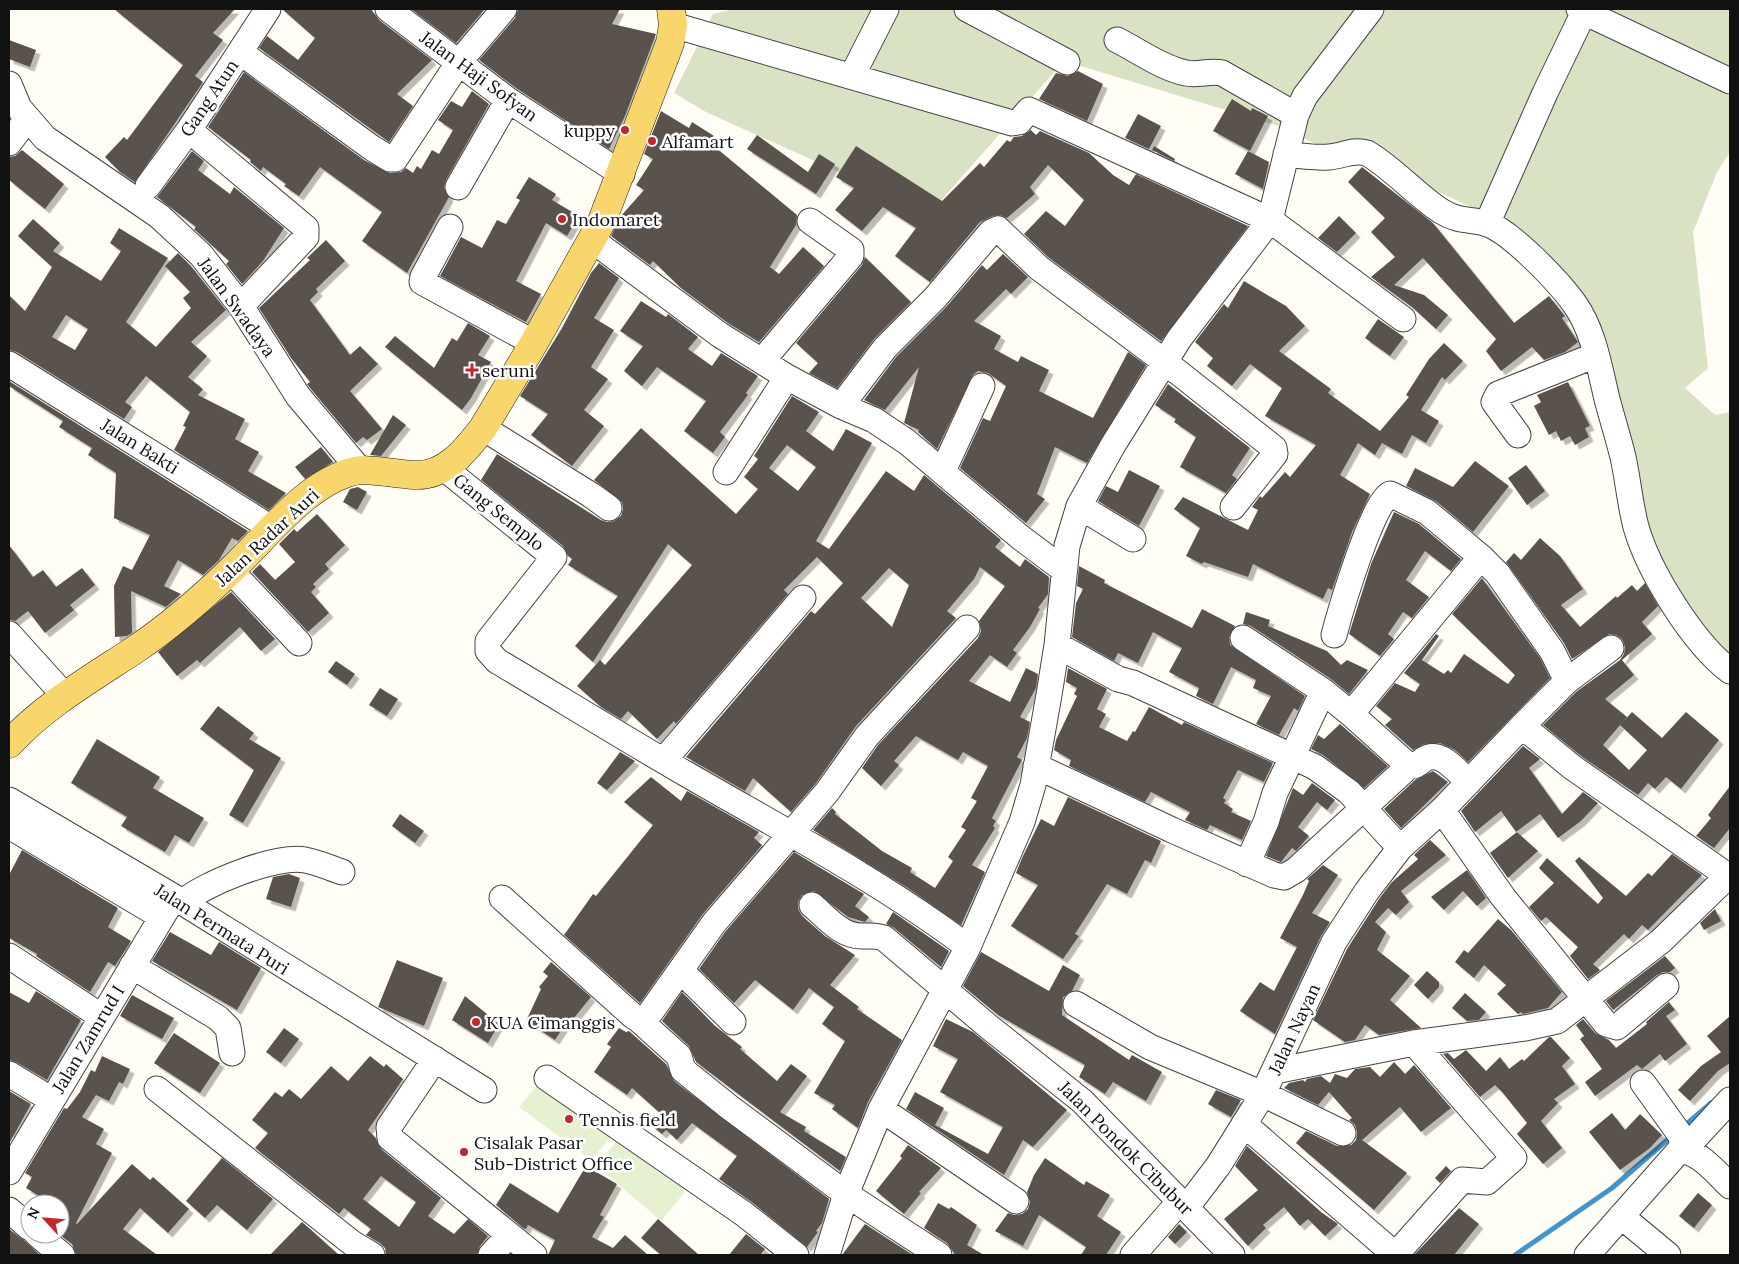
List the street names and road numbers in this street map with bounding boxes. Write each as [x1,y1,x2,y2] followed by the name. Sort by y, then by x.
[415,25,542,126] street label: Jalan Haji Sofyan
[175,55,243,141] street label: Gang Atun
[192,252,281,361] street label: Jalan Swadaya
[96,412,183,479] street label: Jalan Bakti
[449,468,549,556] street label: Gang Semplo
[210,483,324,592] street label: Jalan Radar Auri
[149,878,294,980] street label: Jalan Permata Puri
[1262,980,1325,1079] street label: Jalan Nayan
[46,981,129,1098] street label: Jalan Zamrud I
[1053,1075,1198,1220] street label: Jalan Pondok Cibubur

